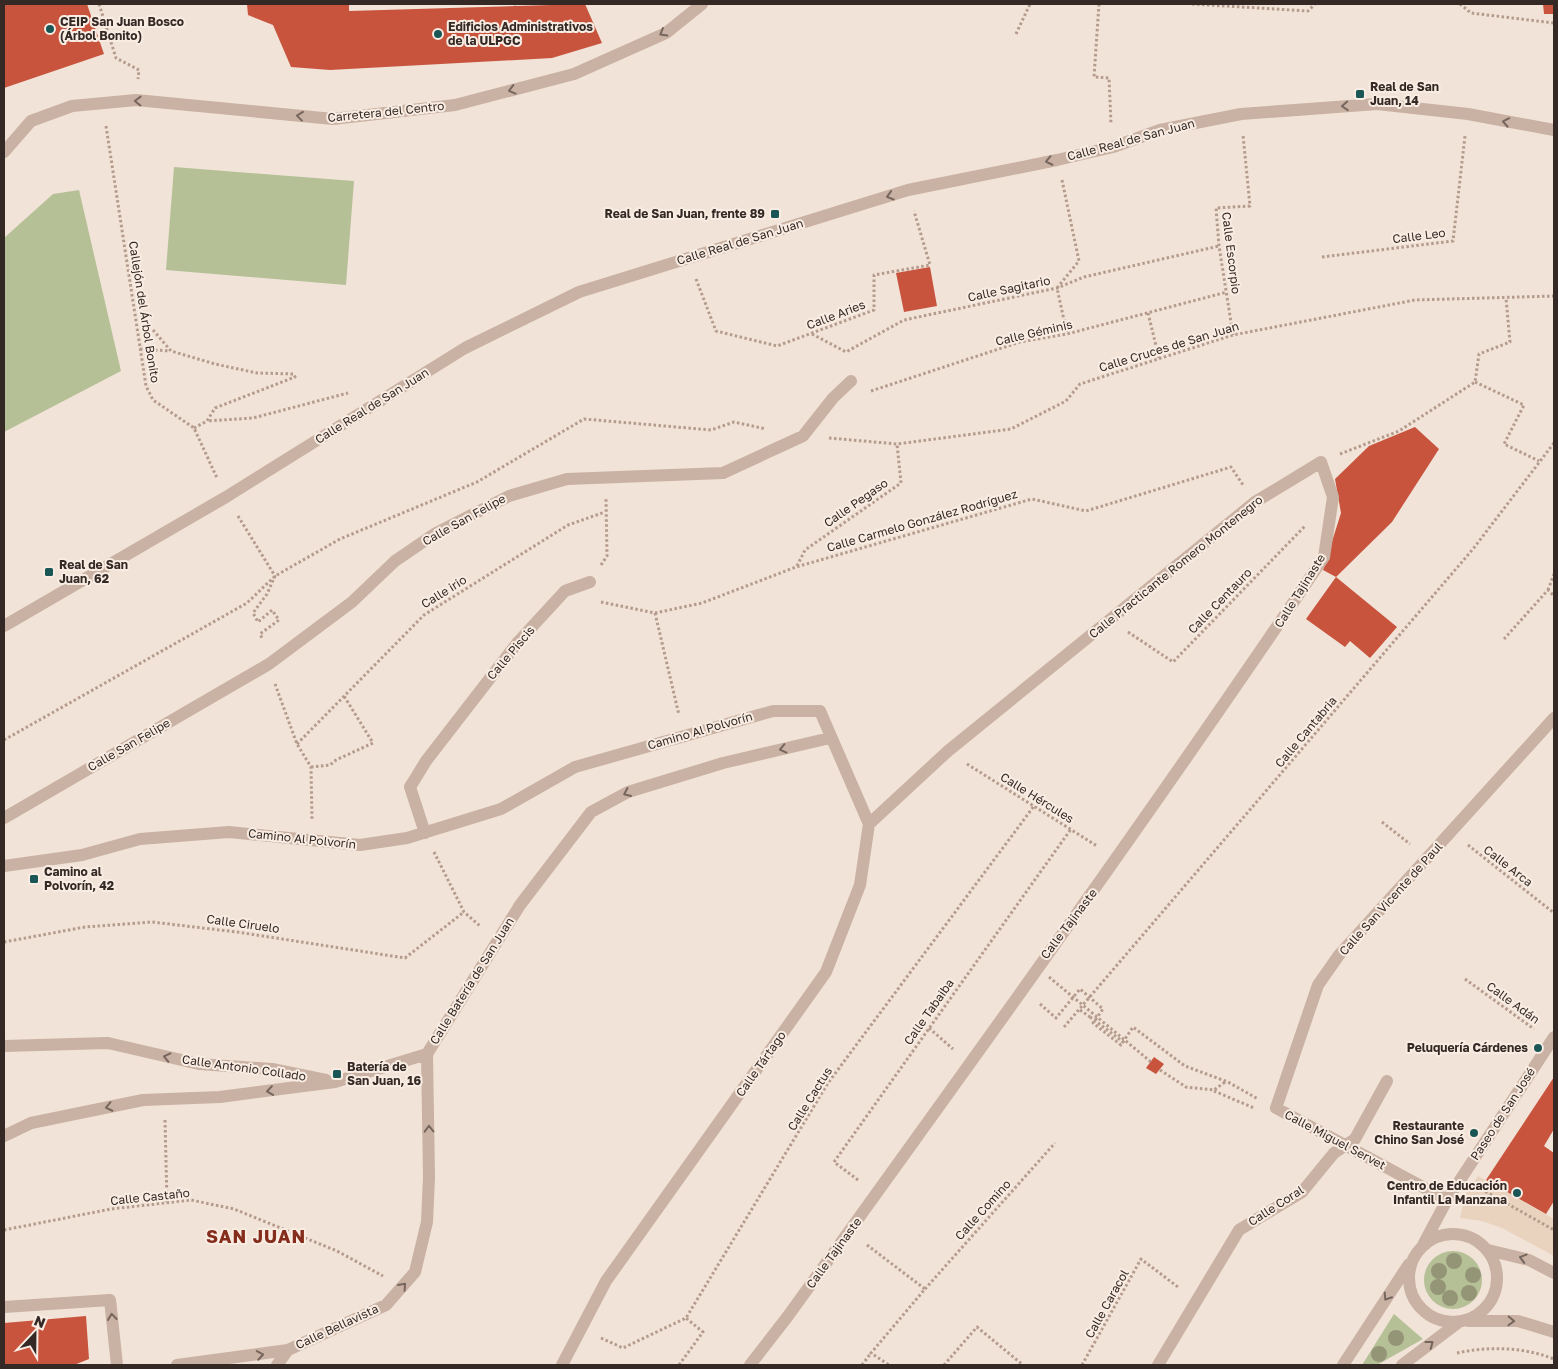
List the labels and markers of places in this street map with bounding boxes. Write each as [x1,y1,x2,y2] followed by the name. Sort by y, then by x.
[60,14,184,43] place label: CEIP San Juan Bosco (Árbol Bonito)
[448,19,593,48] place label: Edificios Administrativos de la ULPGC
[44,23,56,35] marker: CEIP San Juan Bosco (Árbol Bonito)
[432,28,444,40] marker: Edificios Administrativos de la ULPGC
[1370,79,1439,108] place label: Real de San Juan, 14
[1354,88,1366,100] marker: Real de San Juan, 14
[605,206,765,221] place label: Real de San Juan, frente 89
[769,208,781,220] marker: Real de San Juan, frente 89
[59,557,128,586] place label: Real de San Juan, 62
[43,566,55,578] marker: Real de San Juan, 62
[44,864,114,893] place label: Camino al Polvorín, 42
[28,873,40,885] marker: Camino al Polvorín, 42
[1407,1040,1528,1055] place label: Peluquería Cárdenes
[1532,1042,1544,1054] marker: Peluquería Cárdenes
[347,1059,421,1088] place label: Batería de San Juan, 16
[331,1068,343,1080] marker: Batería de San Juan, 16
[1374,1118,1464,1147] place label: Restaurante Chino San José
[1468,1127,1480,1139] marker: Restaurante Chino San José
[1387,1178,1507,1207] place label: Centro de Educación Infantil La Manzana
[1511,1187,1523,1199] marker: Centro de Educación Infantil La Manzana

